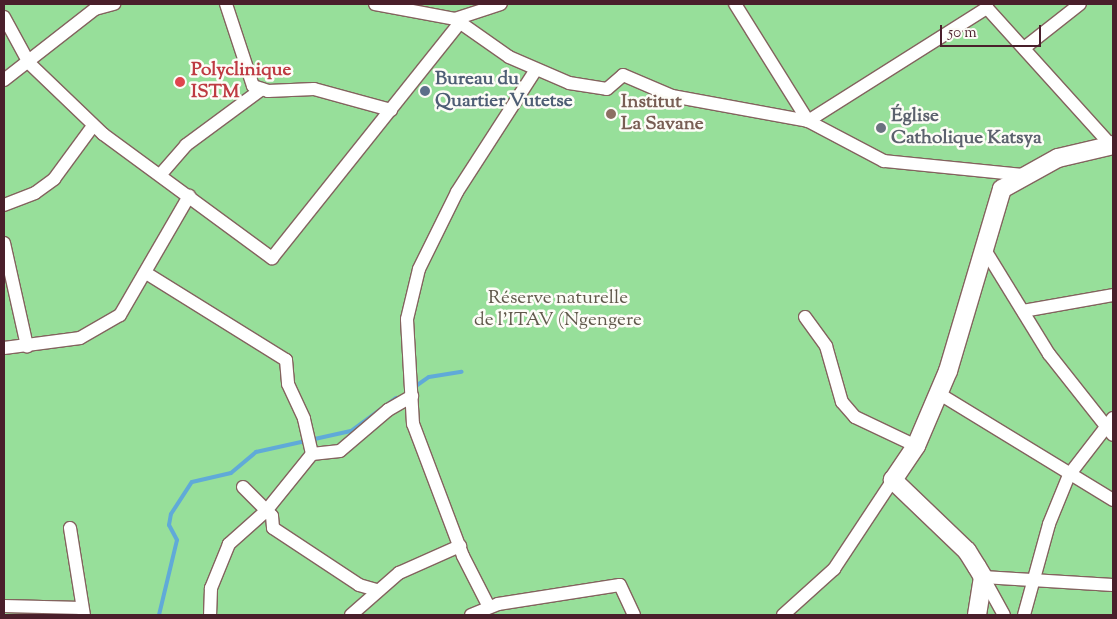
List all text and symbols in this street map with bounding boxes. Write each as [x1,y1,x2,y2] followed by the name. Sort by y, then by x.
[942,15,1043,47] scale bar
[948,23,977,44] text: 50 m
[191,60,291,104] place label: Polyclinique ISTM
[435,69,573,113] place label: Bureau du Quartier Vutetse
[173,75,187,89] marker: Polyclinique ISTM
[419,85,431,97] marker: Bureau du Quartier Vutetse
[621,92,704,136] place label: Institut La Savane
[891,106,1042,150] place label: Église Catholique Katsya
[605,108,617,120] marker: Institut La Savane
[875,122,887,134] marker: Église Catholique Katsya
[474,288,642,332] park label: Réserve naturelle de l'ITAV (Ngengere

